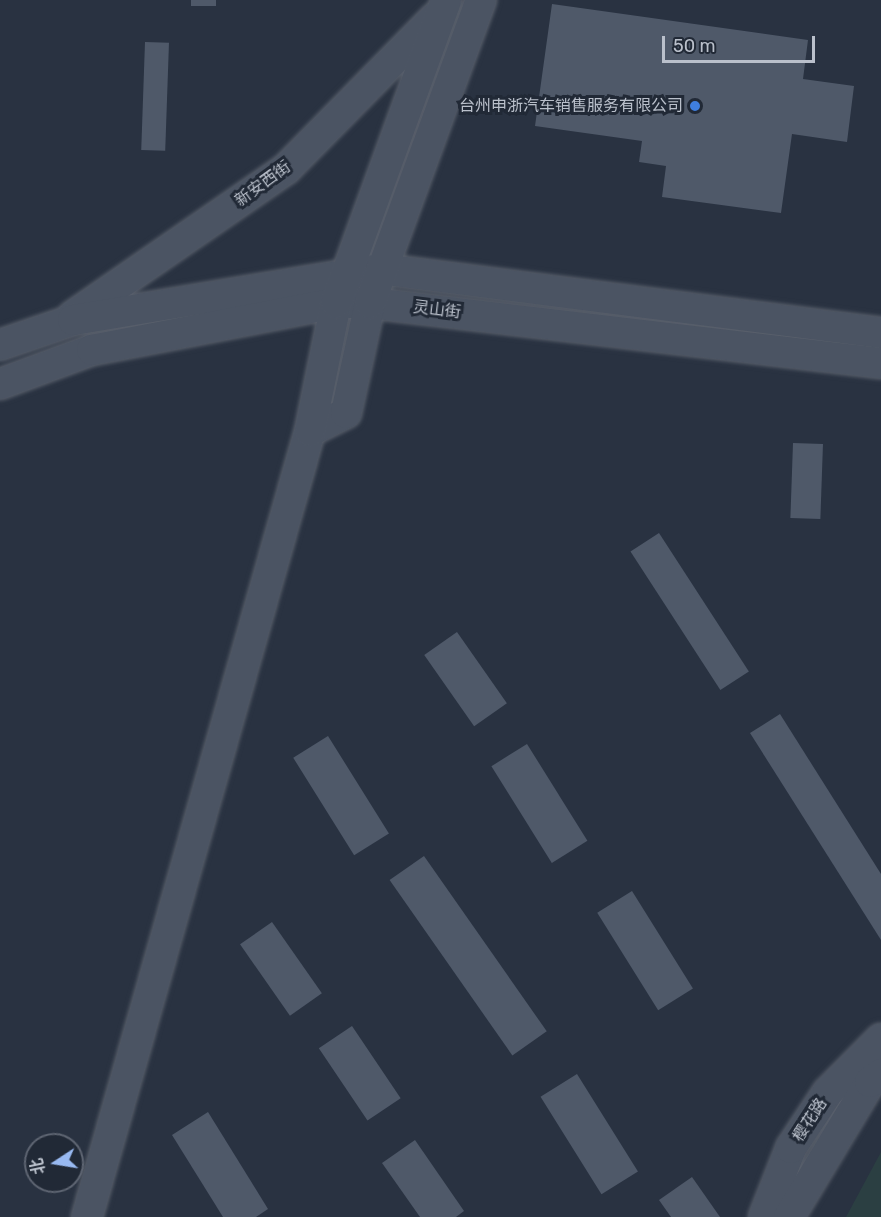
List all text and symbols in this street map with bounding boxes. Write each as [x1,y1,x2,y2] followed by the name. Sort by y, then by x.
[665,24,818,62] scale bar
[673,35,716,57] text: 50 m
[459,96,683,116] place label: 台州申浙汽车销售服务有限公司
[688,99,702,113] marker: 台州申浙汽车销售服务有限公司
[231,157,295,211] street label: 新安西街
[412,298,462,322] street label: 灵山街
[789,1095,831,1145] street label: 樱花路
[24,1133,84,1193] north arrow
[27,1157,49,1176] text: 北

